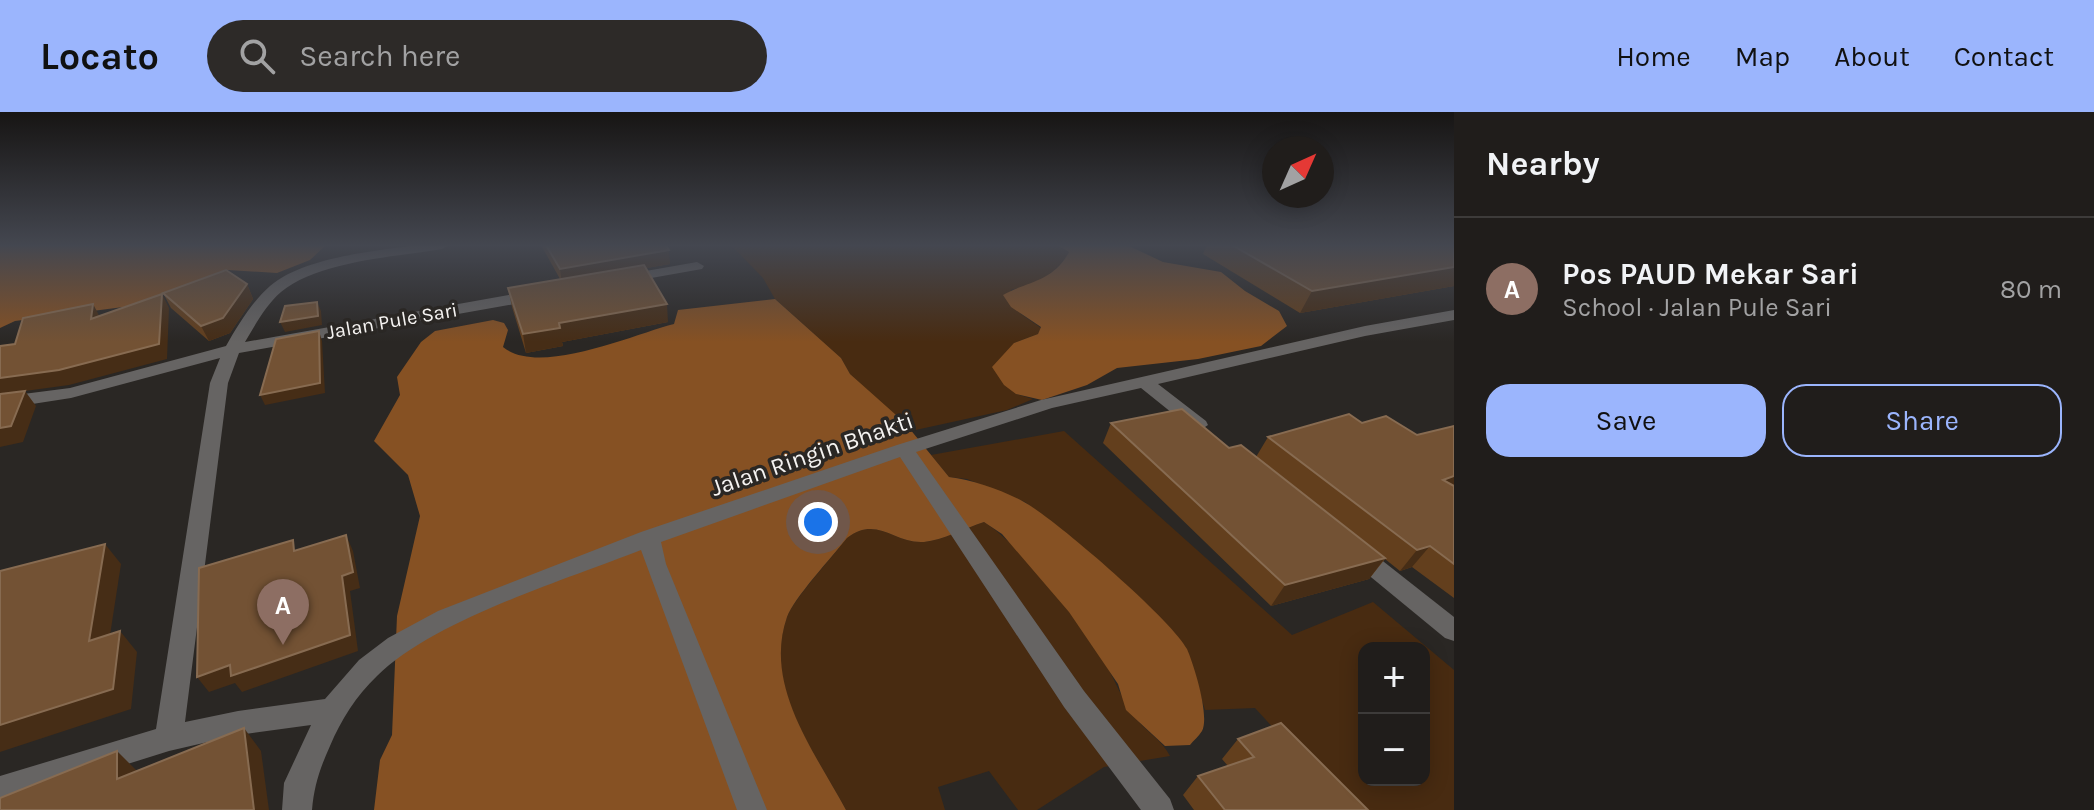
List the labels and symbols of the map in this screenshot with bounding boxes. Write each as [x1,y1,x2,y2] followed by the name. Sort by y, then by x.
[1262,136,1334,208] north arrow
[325,298,459,344] street label: Jalan Pule Sari
[707,406,917,502] street label: Jalan Ringin Bhakti
[798,502,838,542] your location
[257,579,309,645] pin: A

